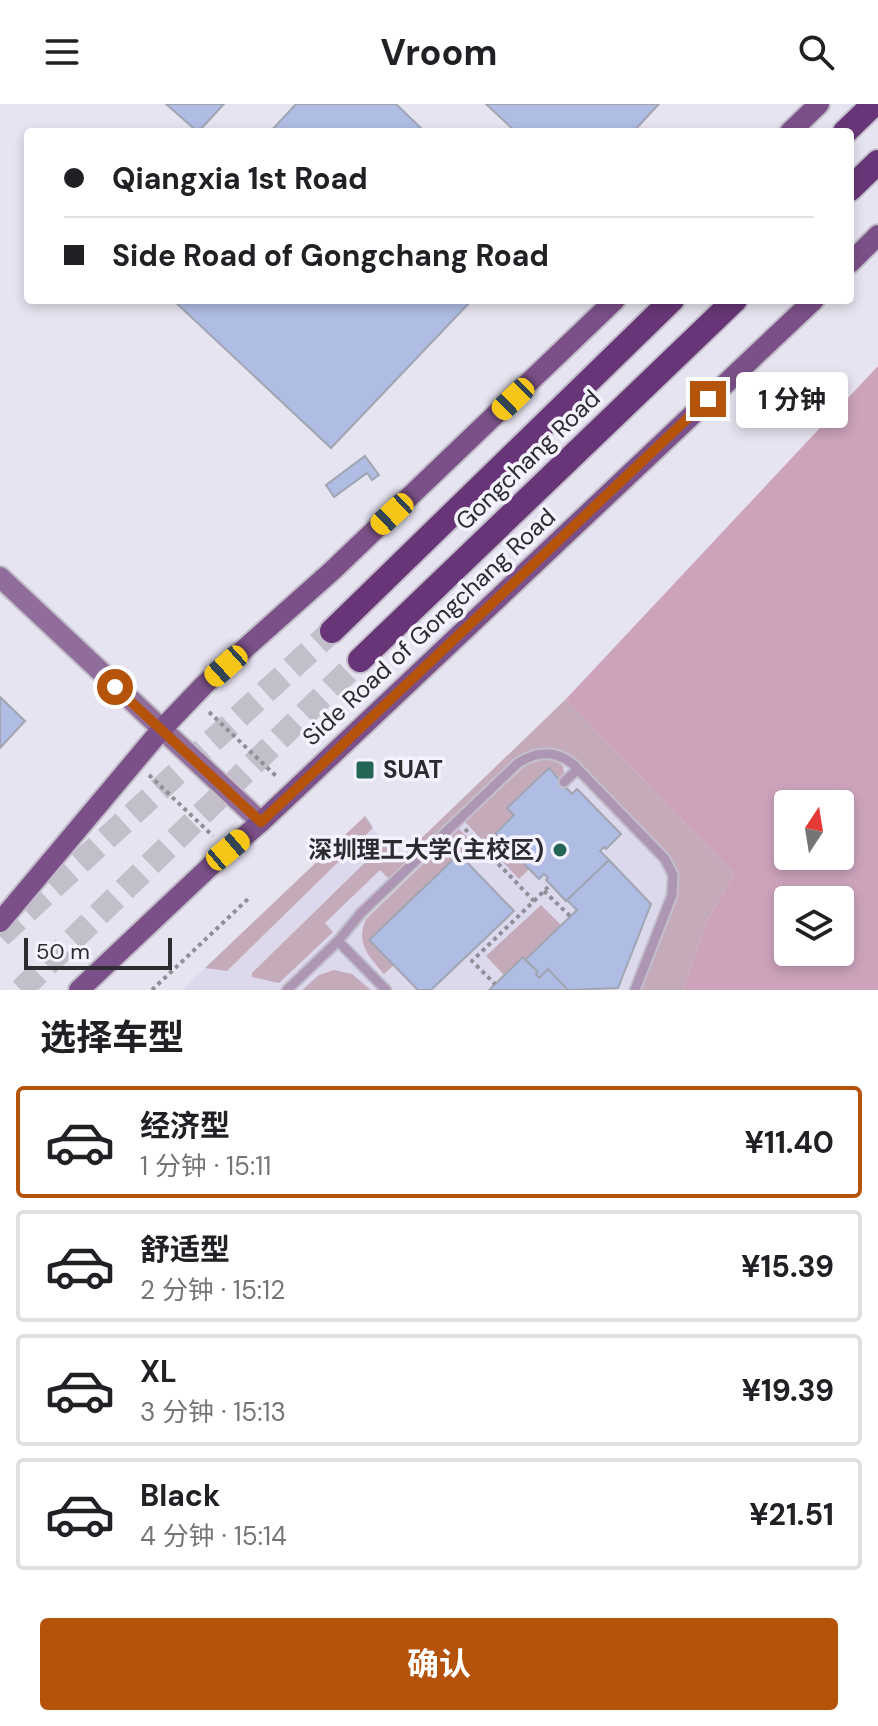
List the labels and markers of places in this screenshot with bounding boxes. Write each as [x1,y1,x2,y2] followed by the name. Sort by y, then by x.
[383,754,443,785] place label: SUAT
[354,759,376,781] marker: SUAT
[309,834,544,865] place label: 深圳理工大学(主校区)
[551,841,569,859] marker: 深圳理工大学(主校区)

